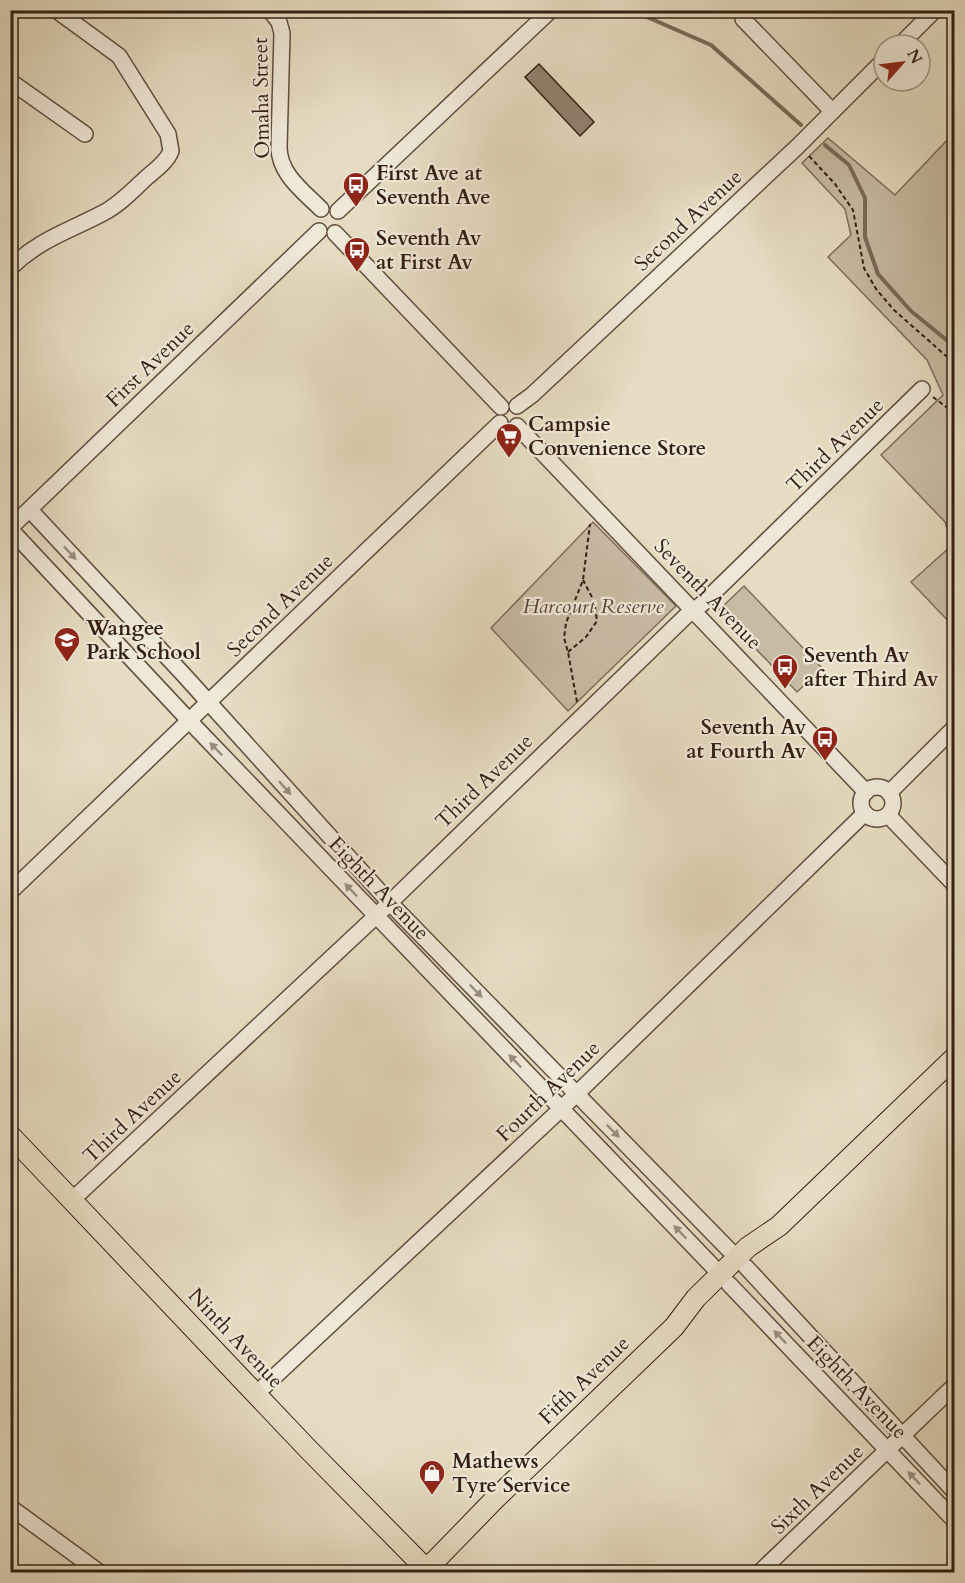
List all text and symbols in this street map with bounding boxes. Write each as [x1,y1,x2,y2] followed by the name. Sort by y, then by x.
[872,33,932,93] north arrow
[246,37,277,159] street label: Omaha Street
[901,45,927,68] text: N
[376,159,491,212] place label: First Ave at Seventh Ave
[628,163,749,278] street label: Second Avenue
[341,170,371,208] bus stop icon: First Ave at Seventh Ave
[376,224,482,277] place label: Seventh Av at First Av
[342,235,372,273] bus stop icon: Seventh Av at First Av
[100,315,201,414] street label: First Avenue
[780,391,891,499] street label: Third Avenue
[528,410,706,463] place label: Campsie Convenience Store
[494,421,524,459] supermarket icon: Campsie Convenience Store
[647,532,768,656] street label: Seventh Avenue
[63,546,77,561] one-way arrow
[221,547,340,664] street label: Second Avenue
[522,592,664,621] park label: Harcourt Reserve
[85,614,201,667] place label: Wangee Park School
[52,625,82,663] school or university icon: Wangee Park School
[804,641,939,694] place label: Seventh Av after Third Av
[770,652,800,690] bus stop icon: Seventh Av after Third Av
[686,713,806,766] place label: Seventh Av at Fourth Av
[810,724,840,762] bus stop icon: Seventh Av at Fourth Av
[429,727,540,835] street label: Third Avenue
[210,743,224,757] one-way arrow
[278,780,291,795] one-way arrow
[322,830,436,947] street label: Eighth Avenue
[345,883,358,898] one-way arrow
[469,984,483,998] one-way arrow
[490,1034,607,1148] street label: Fourth Avenue
[509,1054,523,1068] one-way arrow
[77,1063,188,1170] street label: Third Avenue
[605,1123,619,1137] one-way arrow
[673,1225,687,1239] one-way arrow
[181,1282,290,1395] street label: Ninth Avenue
[800,1329,914,1446] street label: Eighth Avenue
[532,1330,636,1431] street label: Fifth Avenue
[773,1330,787,1344] one-way arrow
[765,1438,870,1541] street label: Sixth Avenue
[452,1447,571,1500] place label: Mathews Tyre Service
[417,1458,447,1496] shop icon: Mathews Tyre Service
[907,1470,921,1485] one-way arrow

